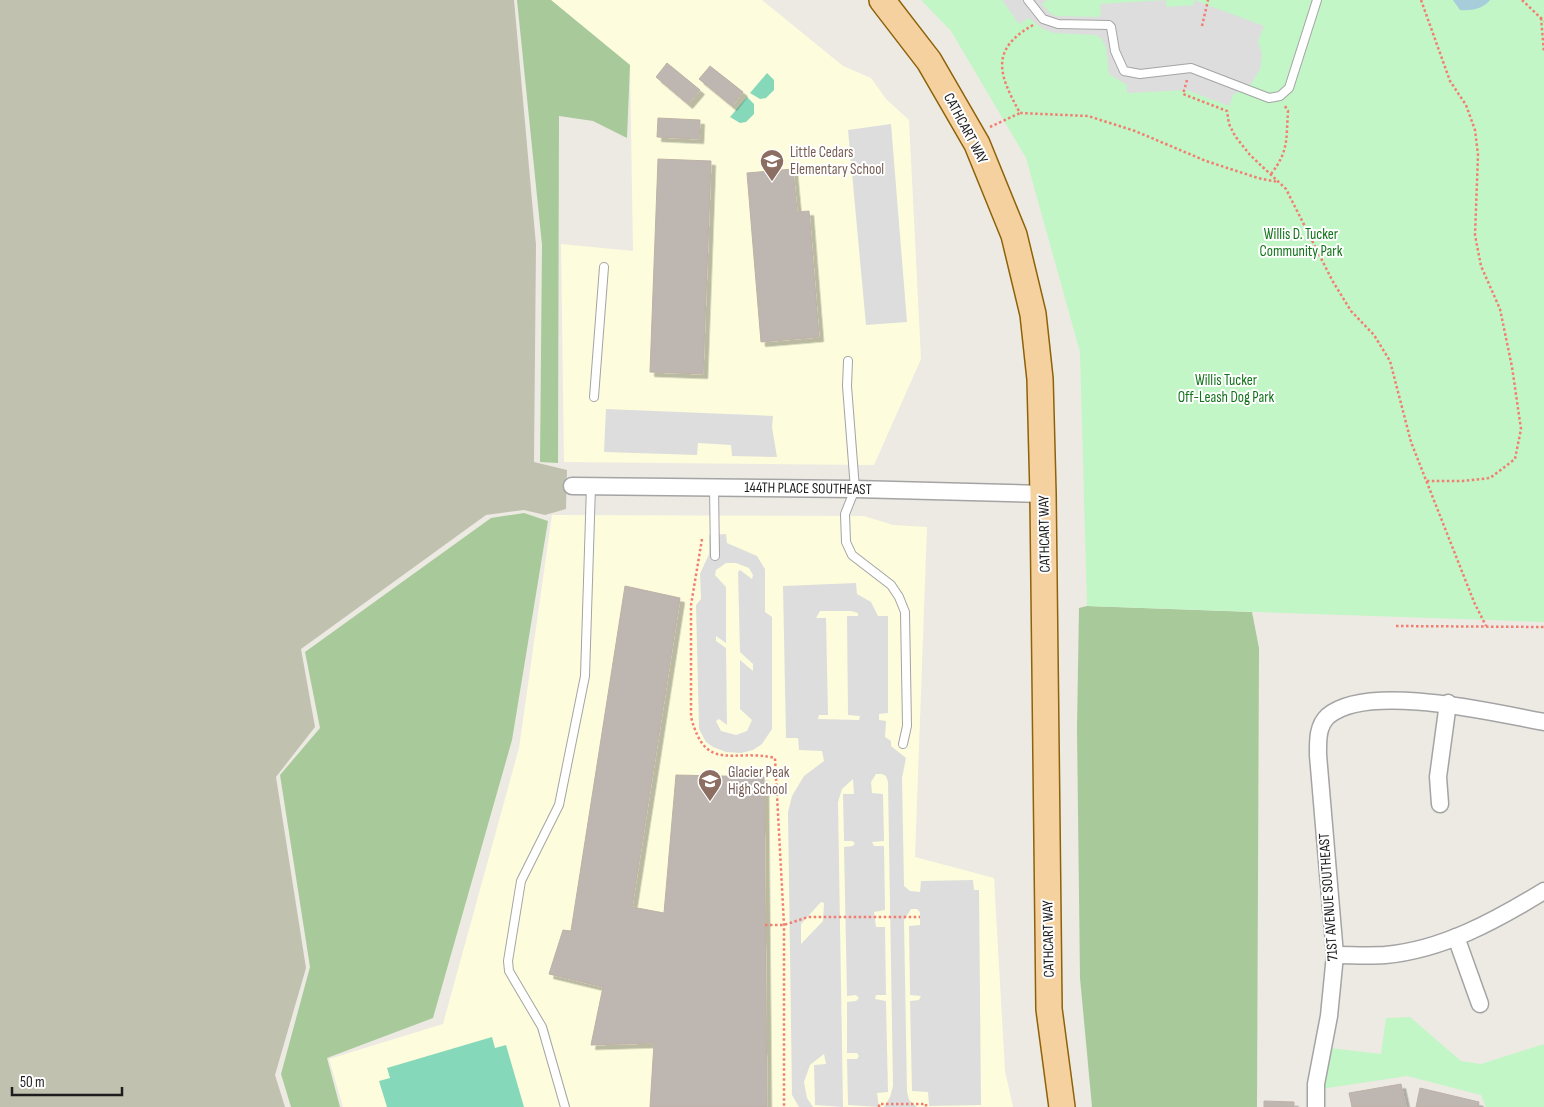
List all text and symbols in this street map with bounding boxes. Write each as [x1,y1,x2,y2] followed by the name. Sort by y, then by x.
[939,90,992,167] street label: CATHCART WAY
[790,143,884,179] place label: Little Cedars Elementary School
[759,148,785,182] school or university icon: Little Cedars Elementary School
[1260,225,1343,261] park label: Willis D. Tucker Community Park
[1178,371,1275,407] park label: Willis Tucker Off-Leash Dog Park
[744,478,872,499] street label: 144TH PLACE SOUTHEAST
[1034,495,1055,573] street label: CATHCART WAY
[728,763,790,799] place label: Glacier Peak High School
[697,768,723,802] school or university icon: Glacier Peak High School
[1315,832,1342,962] street label: 71ST AVENUE SOUTHEAST
[1038,900,1059,978] street label: CATHCART WAY
[12,1064,122,1096] scale bar
[20,1073,45,1092] text: 50 m

